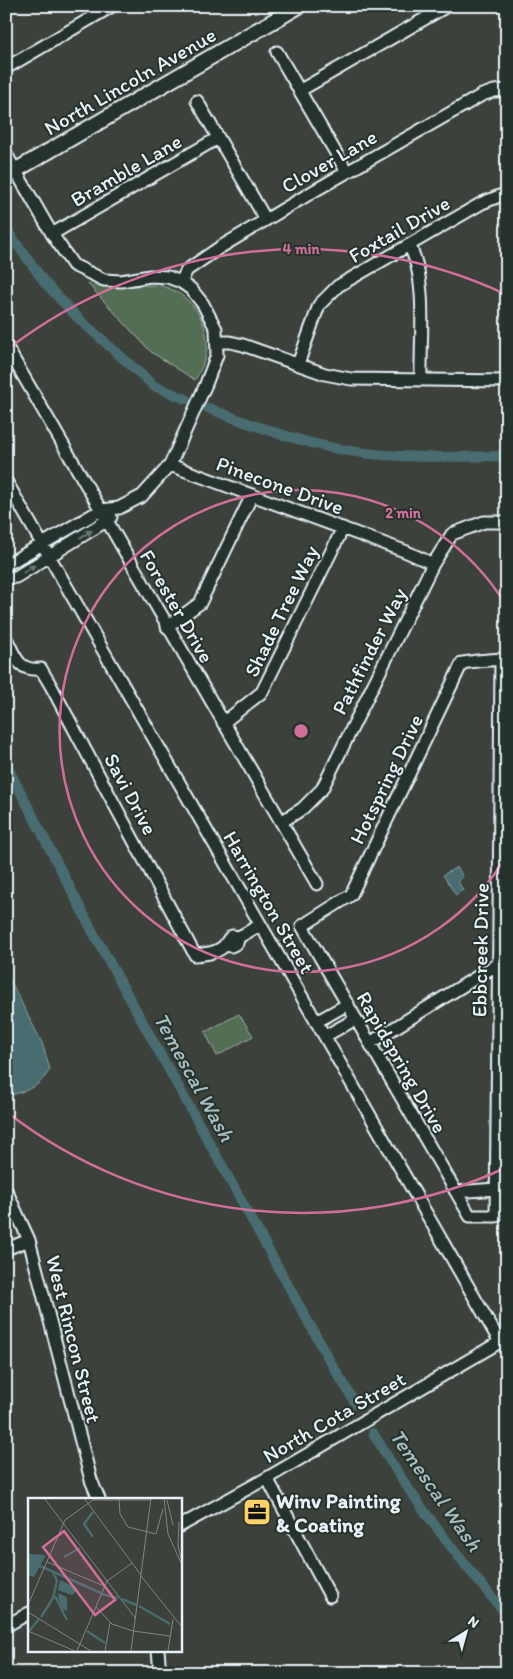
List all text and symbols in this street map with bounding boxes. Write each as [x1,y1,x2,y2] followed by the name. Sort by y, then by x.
[40,22,220,140] street label: North Lincoln Avenue
[277,124,381,198] street label: Clover Lane
[66,128,186,212] street label: Bramble Lane
[344,190,454,268] street label: Foxtail Drive
[283,240,320,258] text: 4 min
[213,450,347,520] street label: Pinecone Drive
[385,504,422,522] text: 2 min
[79,529,92,538] one-way arrow
[238,541,324,681] street label: Shade Tree Way
[135,545,219,667] street label: Forester Drive
[22,564,35,573] one-way arrow
[326,583,412,719] street label: Pathfinder Way
[344,710,428,848] street label: Hotspring Drive
[292,722,310,740] centre of rings
[99,749,163,839] street label: Savi Drive
[218,826,320,978] street label: Harrington Street
[466,883,494,1017] street label: Ebbcreek Drive
[351,987,453,1137] street label: Rapidspring Drive
[147,1008,241,1146] water label: Temescal Wash
[41,1253,107,1426] street label: West Rincon Street
[258,1366,410,1468] street label: North Cota Street
[384,1424,488,1557] water label: Temescal Wash
[276,1488,402,1538] place label: Winv Painting & Coating
[242,1497,272,1527] office icon: Winv Painting & Coating
[28,1498,181,1652] inset map
[440,1606,490,1656] north arrow
[465,1612,482,1632] text: N

